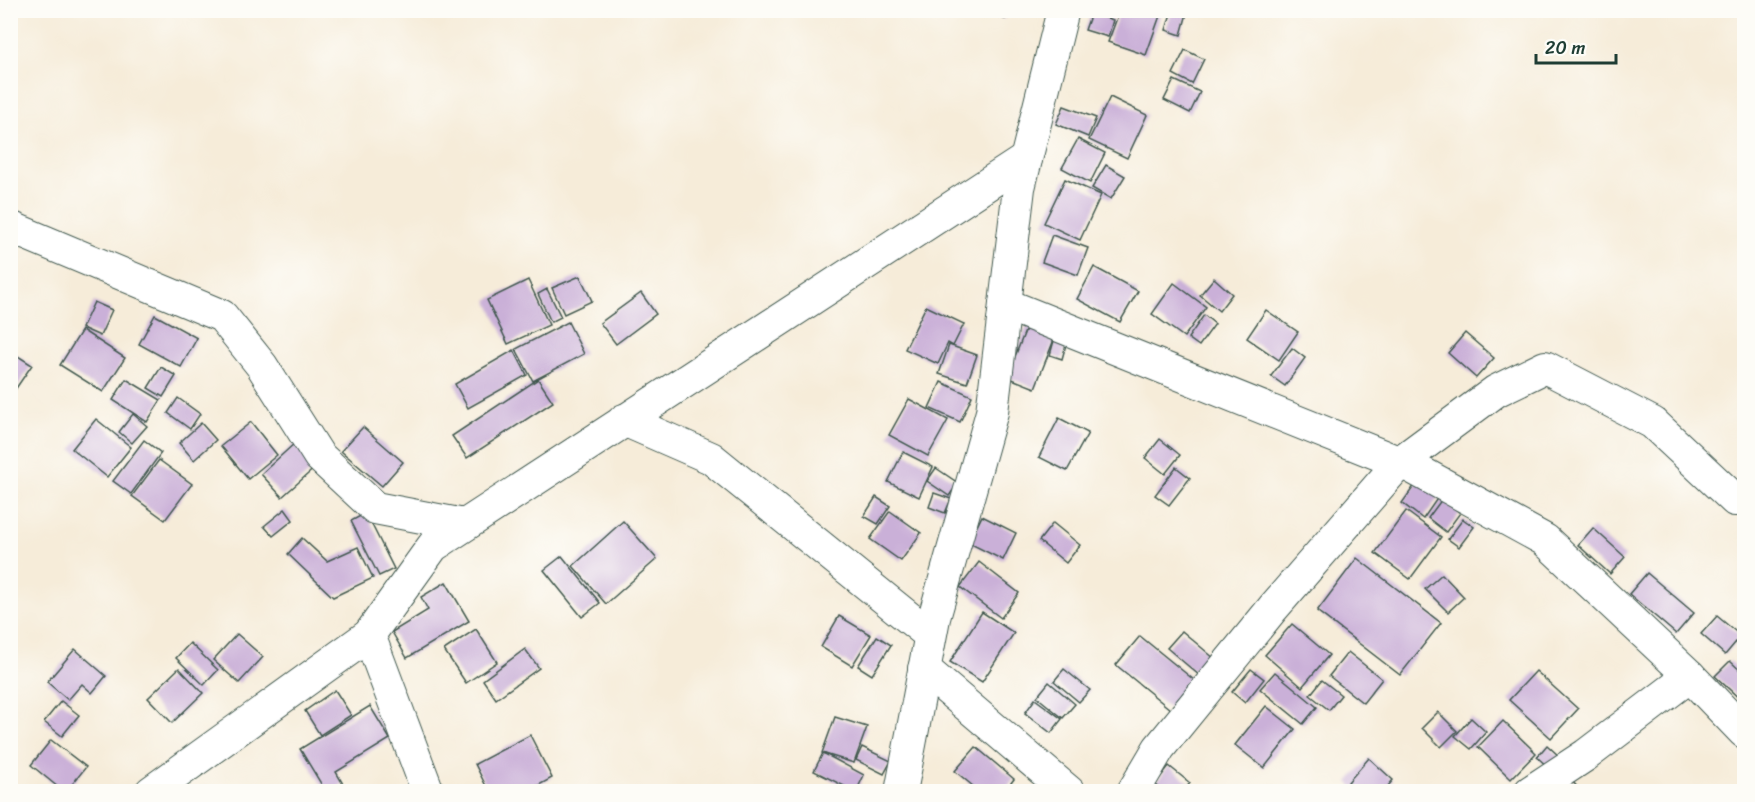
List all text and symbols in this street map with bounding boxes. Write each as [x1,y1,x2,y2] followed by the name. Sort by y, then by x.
[1536,27,1616,65] scale bar
[1545,32,1585,64] text: 20 m

